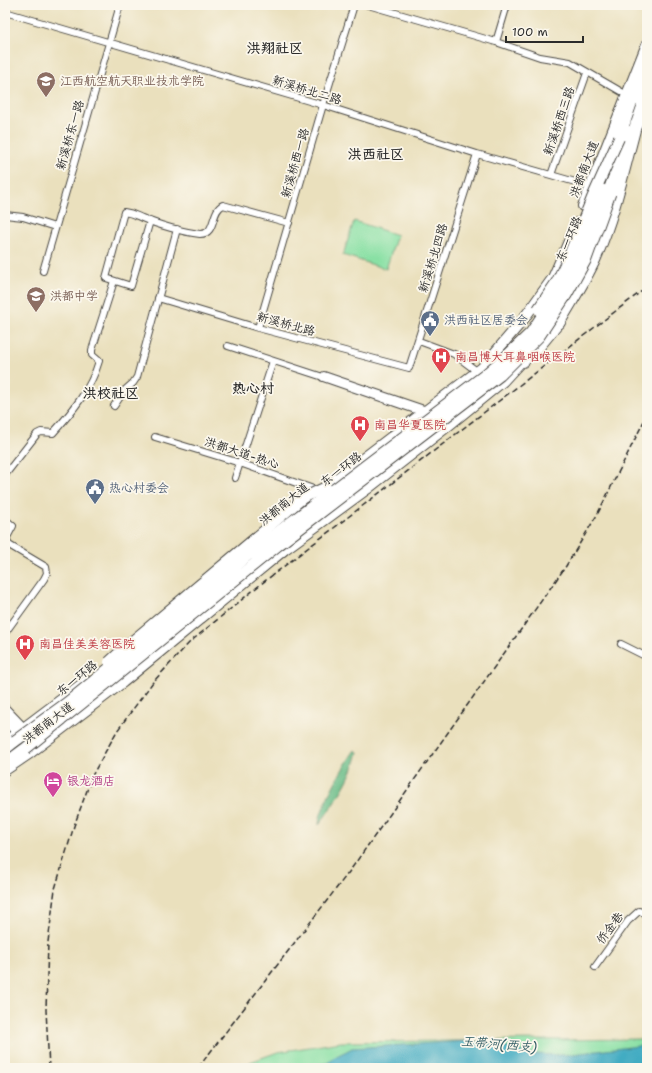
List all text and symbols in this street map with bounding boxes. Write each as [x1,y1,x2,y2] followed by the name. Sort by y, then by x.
[506,18,583,44] scale bar
[512,24,548,40] text: 100 m
[247,39,303,57] district label: 洪翔社区
[35,70,57,98] school or university icon: 江西航空航天职业技术学院
[270,72,344,108] street label: 新溪桥北二路
[60,73,204,89] place label: 江西航空航天职业技术学院
[540,84,578,158] street label: 新溪桥西三路
[52,98,88,172] street label: 新溪桥东一路
[277,126,313,200] street label: 新溪桥西一路
[566,138,602,200] street label: 洪都南大道
[348,145,404,163] district label: 洪西社区
[552,214,586,264] street label: 东一环路
[415,221,451,295] street label: 新溪桥北四路
[25,285,47,313] school or university icon: 洪都中学
[50,288,98,304] place label: 洪都中学
[255,309,317,339] street label: 新溪桥北路
[419,309,441,337] public building icon: 洪西社区居委会
[444,312,528,328] place label: 洪西社区居委会
[430,346,452,374] hospital icon: 南昌博大耳鼻咽喉医院
[455,349,575,365] place label: 南昌博大耳鼻咽喉医院
[232,379,274,397] district label: 热心村
[83,384,139,402] district label: 洪校社区
[349,414,371,442] hospital icon: 南昌华夏医院
[374,417,446,433] place label: 南昌华夏医院
[203,433,281,473] street label: 洪都大道-热心
[317,448,365,490] street label: 东一环路
[84,477,106,505] public building icon: 热心村委会
[256,479,312,529] street label: 洪都南大道
[109,480,169,496] place label: 热心村委会
[14,633,36,661] hospital icon: 南昌佳美美容医院
[39,636,135,652] place label: 南昌佳美美容医院
[53,657,101,699] street label: 东一环路
[19,699,77,747] street label: 洪都南大道
[42,770,64,798] hotel icon: 银龙酒店
[67,773,115,789] place label: 银龙酒店
[593,909,627,947] street label: 侨金巷
[460,1032,538,1056] water label: 玉带河(西支)

